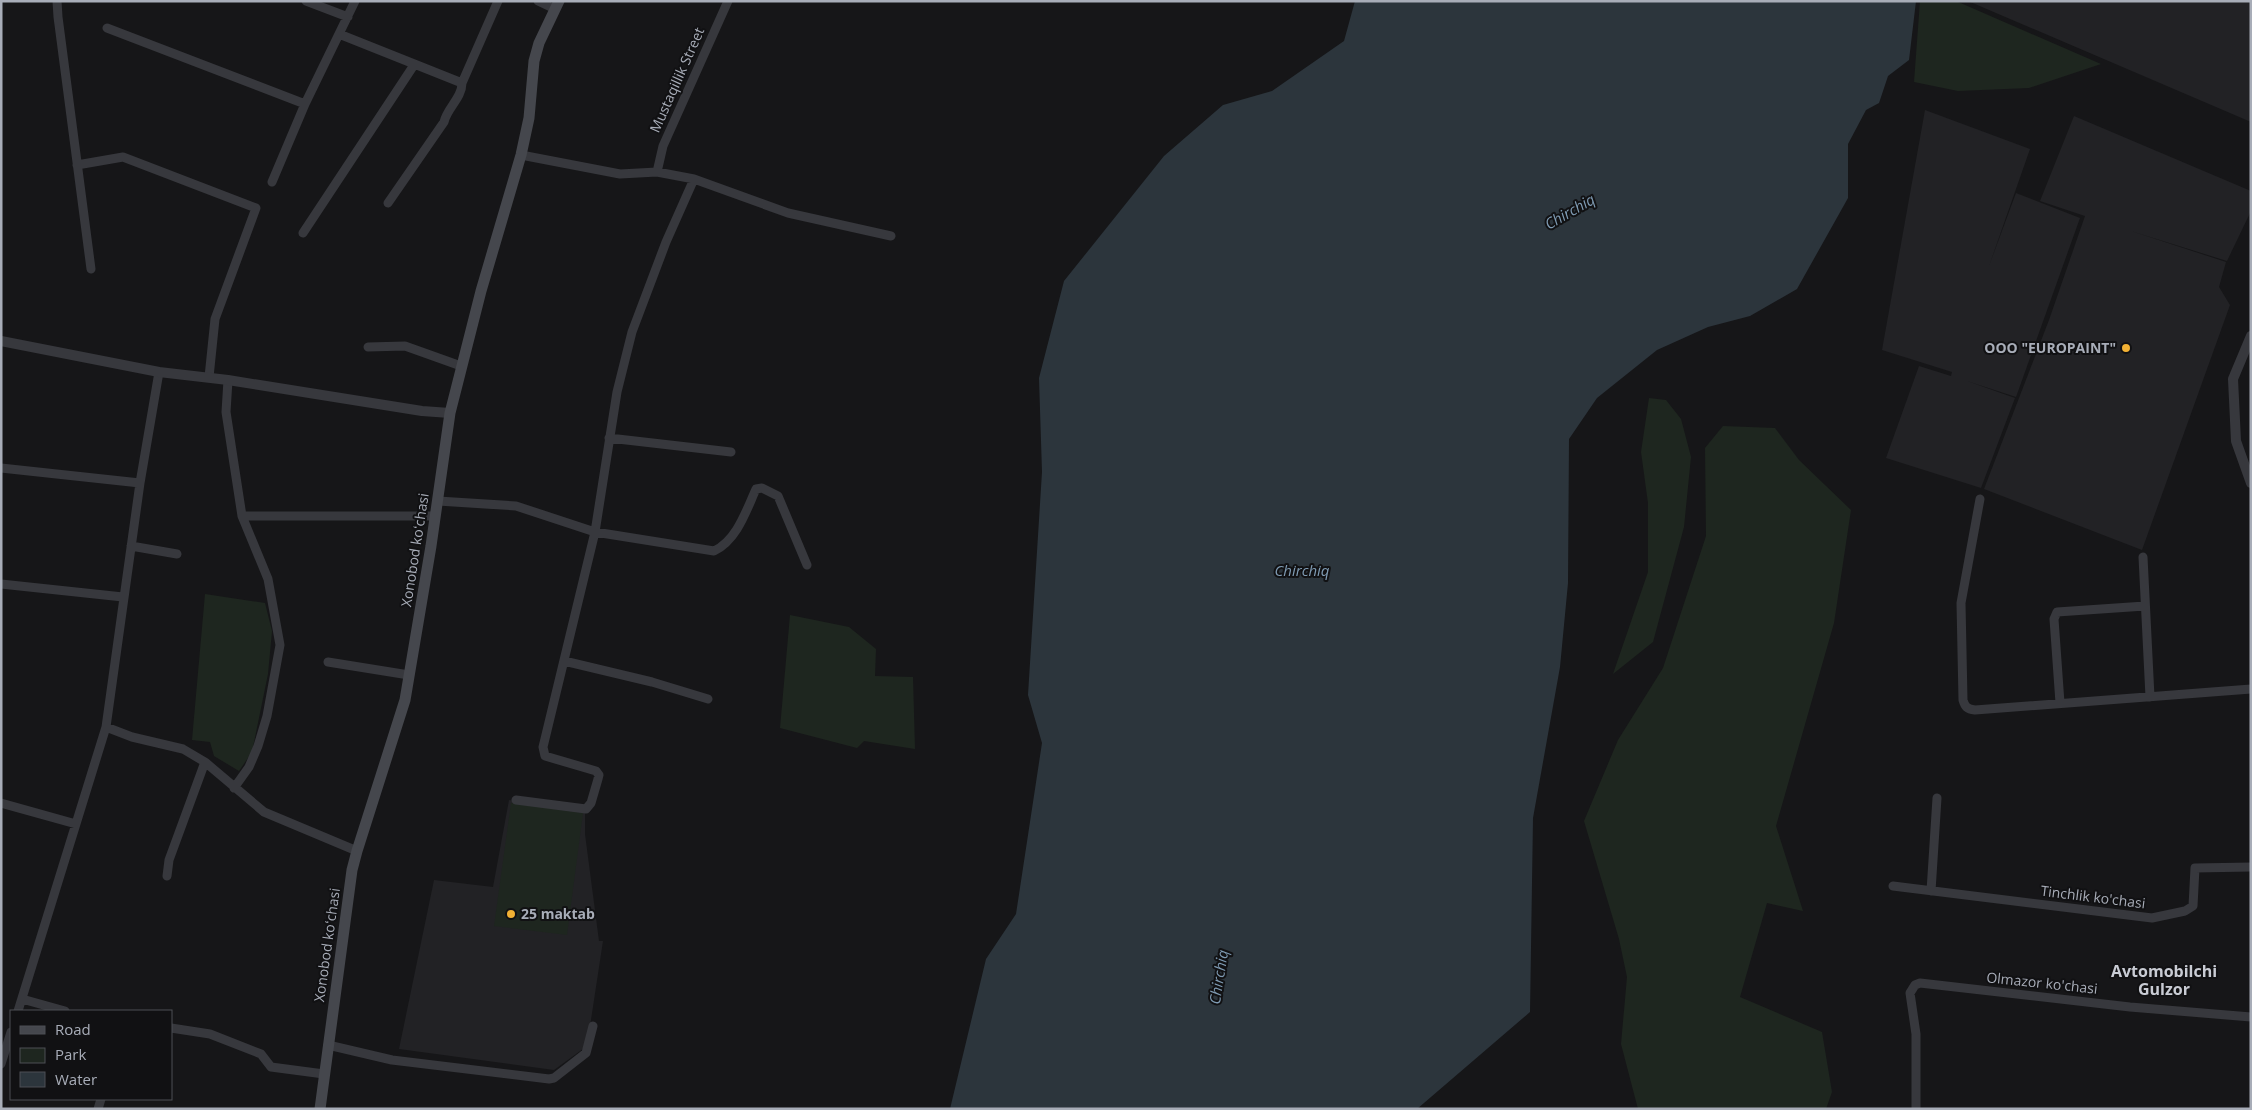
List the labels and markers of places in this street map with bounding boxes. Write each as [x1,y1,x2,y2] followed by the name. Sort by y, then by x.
[1984,338,2116,357] place label: OOO "EUROPAINT"
[2120,342,2132,354] marker: OOO "EUROPAINT"
[521,904,595,923] place label: 25 maktab
[505,908,517,920] marker: 25 maktab

